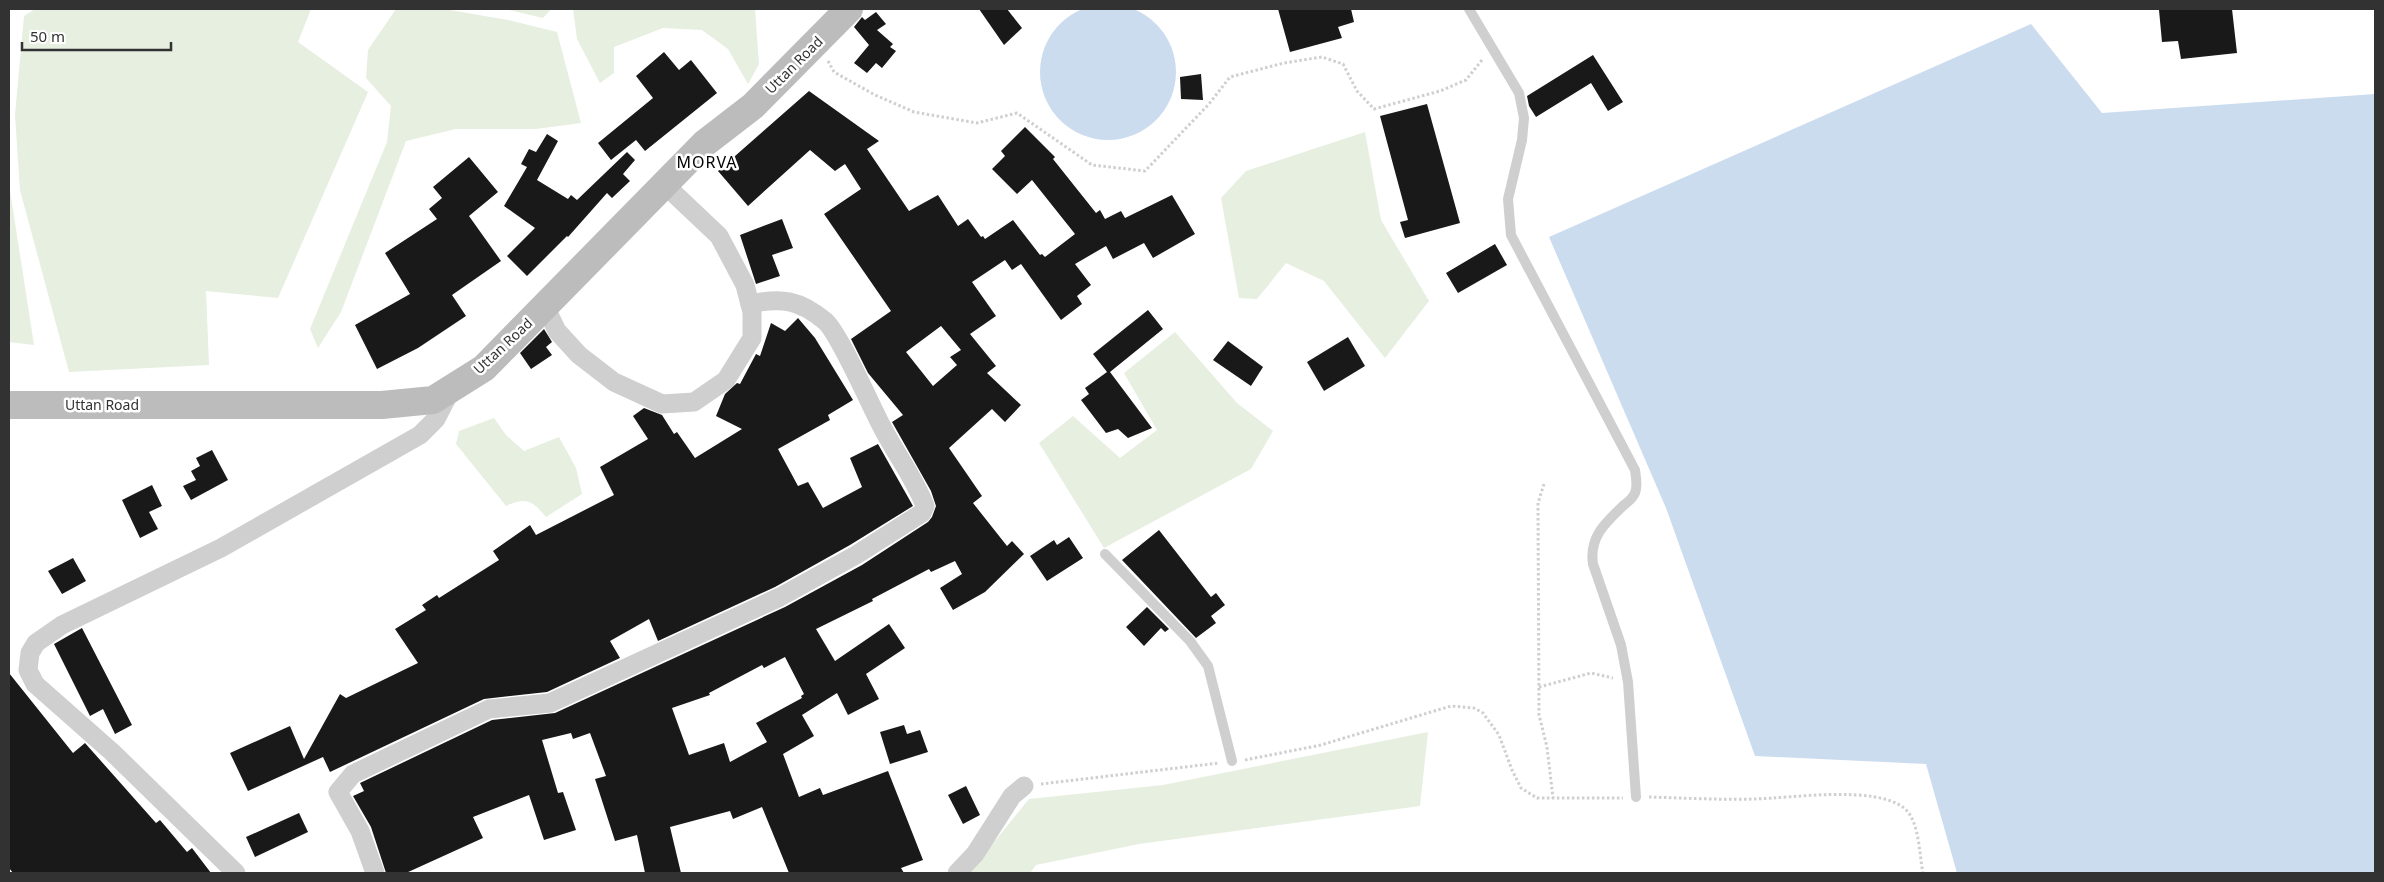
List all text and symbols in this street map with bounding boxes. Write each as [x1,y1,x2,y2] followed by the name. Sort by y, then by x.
[22,20,171,52] scale bar
[30,26,65,46] text: 50 m
[761,32,827,98] street label: Uttan Road
[676,151,738,173] district label: MORVA
[469,313,536,378] street label: Uttan Road
[65,395,139,414] street label: Uttan Road

